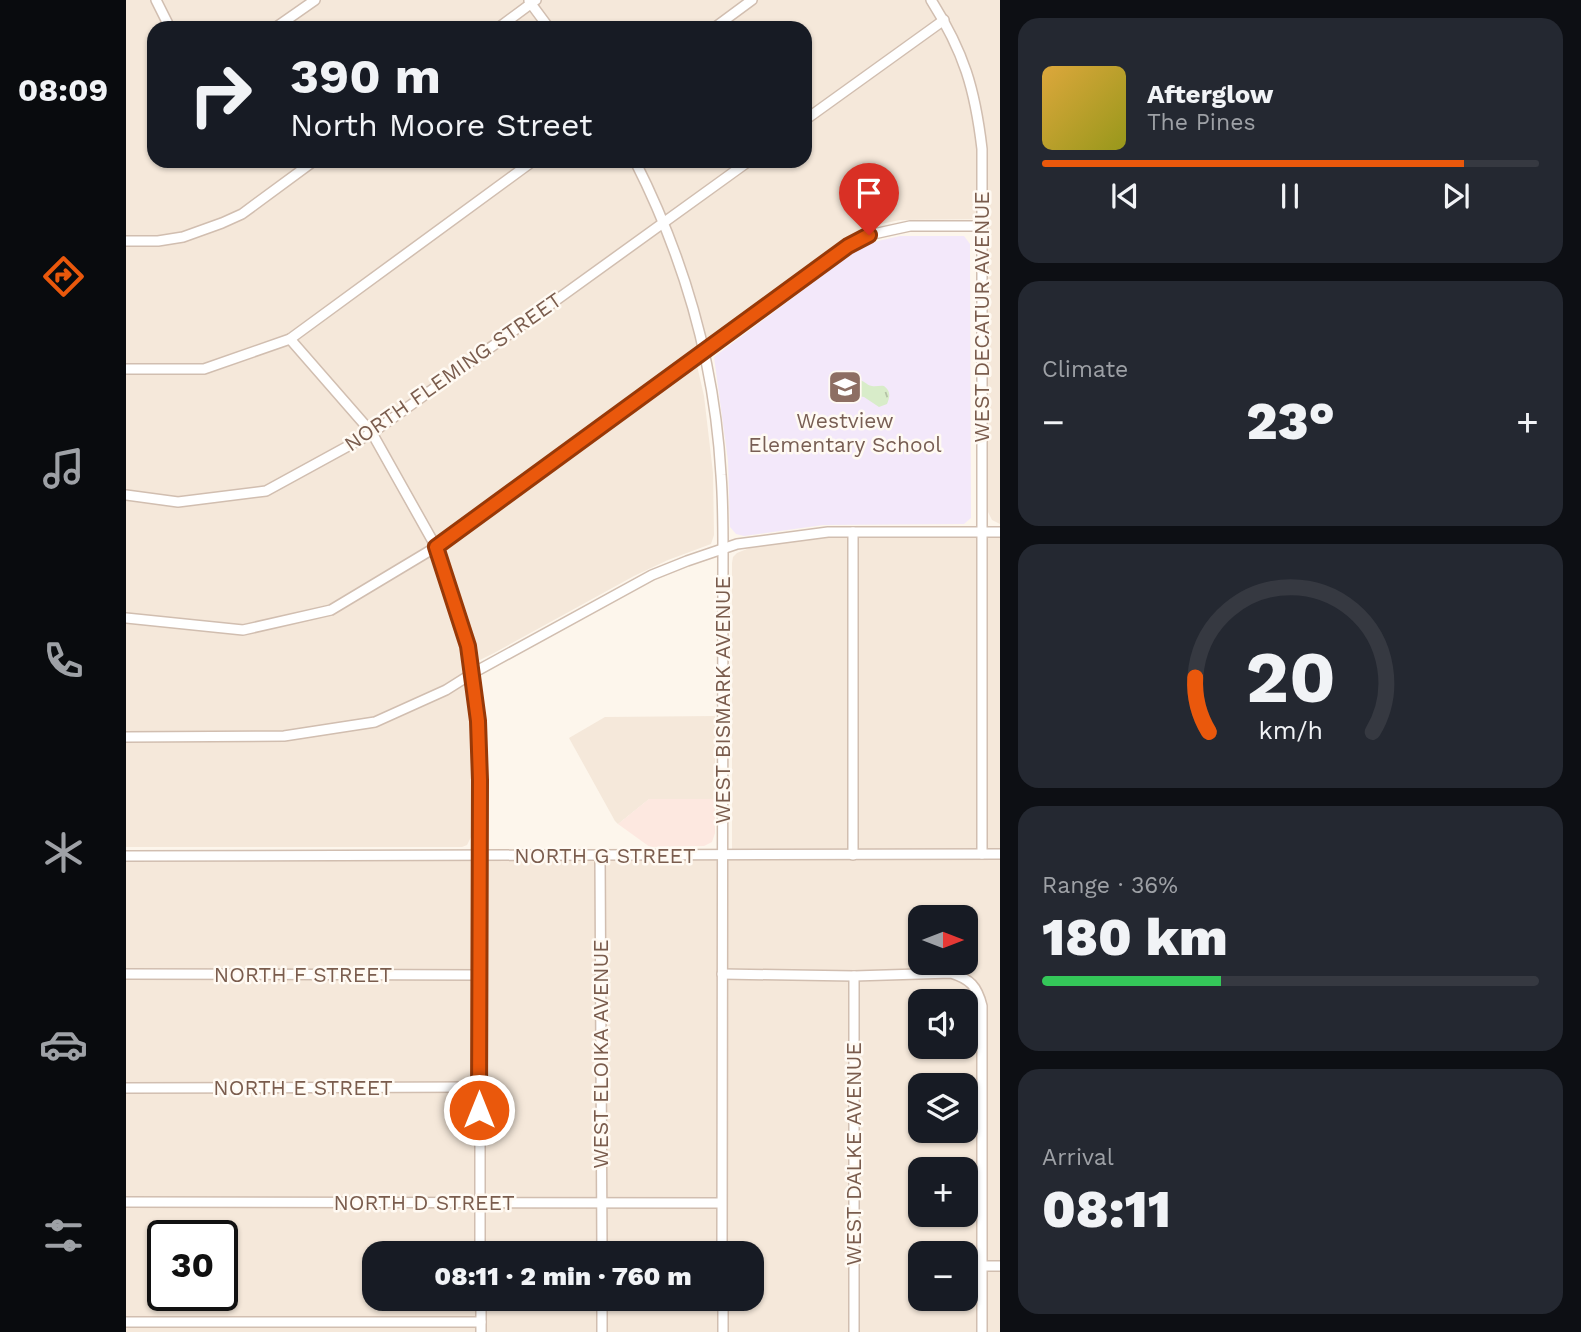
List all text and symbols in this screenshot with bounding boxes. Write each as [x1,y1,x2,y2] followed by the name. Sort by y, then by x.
[290,47,441,105] text: 390 m
[175,49,266,140] icon: right
[18,71,108,109] text: 08:09
[1147,79,1273,109] text: Afterglow
[290,106,592,144] text: North Moore Street
[1147,109,1256,136] text: The Pines
[839,163,899,235] pin
[850,174,888,212] icon: arrive
[1106,177,1144,215] icon: previous
[1271,177,1309,215] icon: pause
[1437,177,1475,215] icon: next
[969,191,994,443] street label: WEST DECATUR AVENUE
[39,252,88,301] icon: directions
[339,287,566,456] street label: NORTH FLEMING STREET
[1042,356,1128,383] text: Climate
[826,368,864,406] school or university icon: Westview Elementary School
[1246,391,1335,452] text: 23°
[1042,400,1065,444] text: −
[1516,400,1539,444] text: +
[748,408,942,457] place label: Westview Elementary School
[39,444,88,493] icon: music
[710,576,735,824] street label: WEST BISMARK AVENUE
[1245,634,1336,720] text: 20
[39,636,88,685] icon: phone
[1258,716,1323,745] text: km/h
[39,828,88,877] icon: climate
[514,843,696,868] street label: NORTH G STREET
[1042,872,1178,899] text: Range · 36%
[908,905,978,975] north arrow
[908,905,978,1311] map controls
[1042,907,1228,968] text: 180 km
[588,939,613,1169] street label: WEST ELOIKA AVENUE
[214,962,393,987] street label: NORTH F STREET
[908,989,978,1059] button: sound
[39,1020,88,1069] icon: car
[841,1042,866,1266] street label: WEST DALKE AVENUE
[442,1073,516,1147] position arrow
[908,1073,978,1143] button: layers
[213,1075,393,1100] street label: NORTH E STREET
[1042,1144,1114,1171] text: Arrival
[908,1157,978,1227] button: +
[1042,1179,1171,1240] text: 08:11
[333,1190,515,1215] street label: NORTH D STREET
[39,1211,88,1260] icon: filters
[147,1220,238,1311] speed limit sign: 30
[908,1241,978,1311] button: −
[434,1261,692,1291] text: 08:11 · 2 min · 760 m

